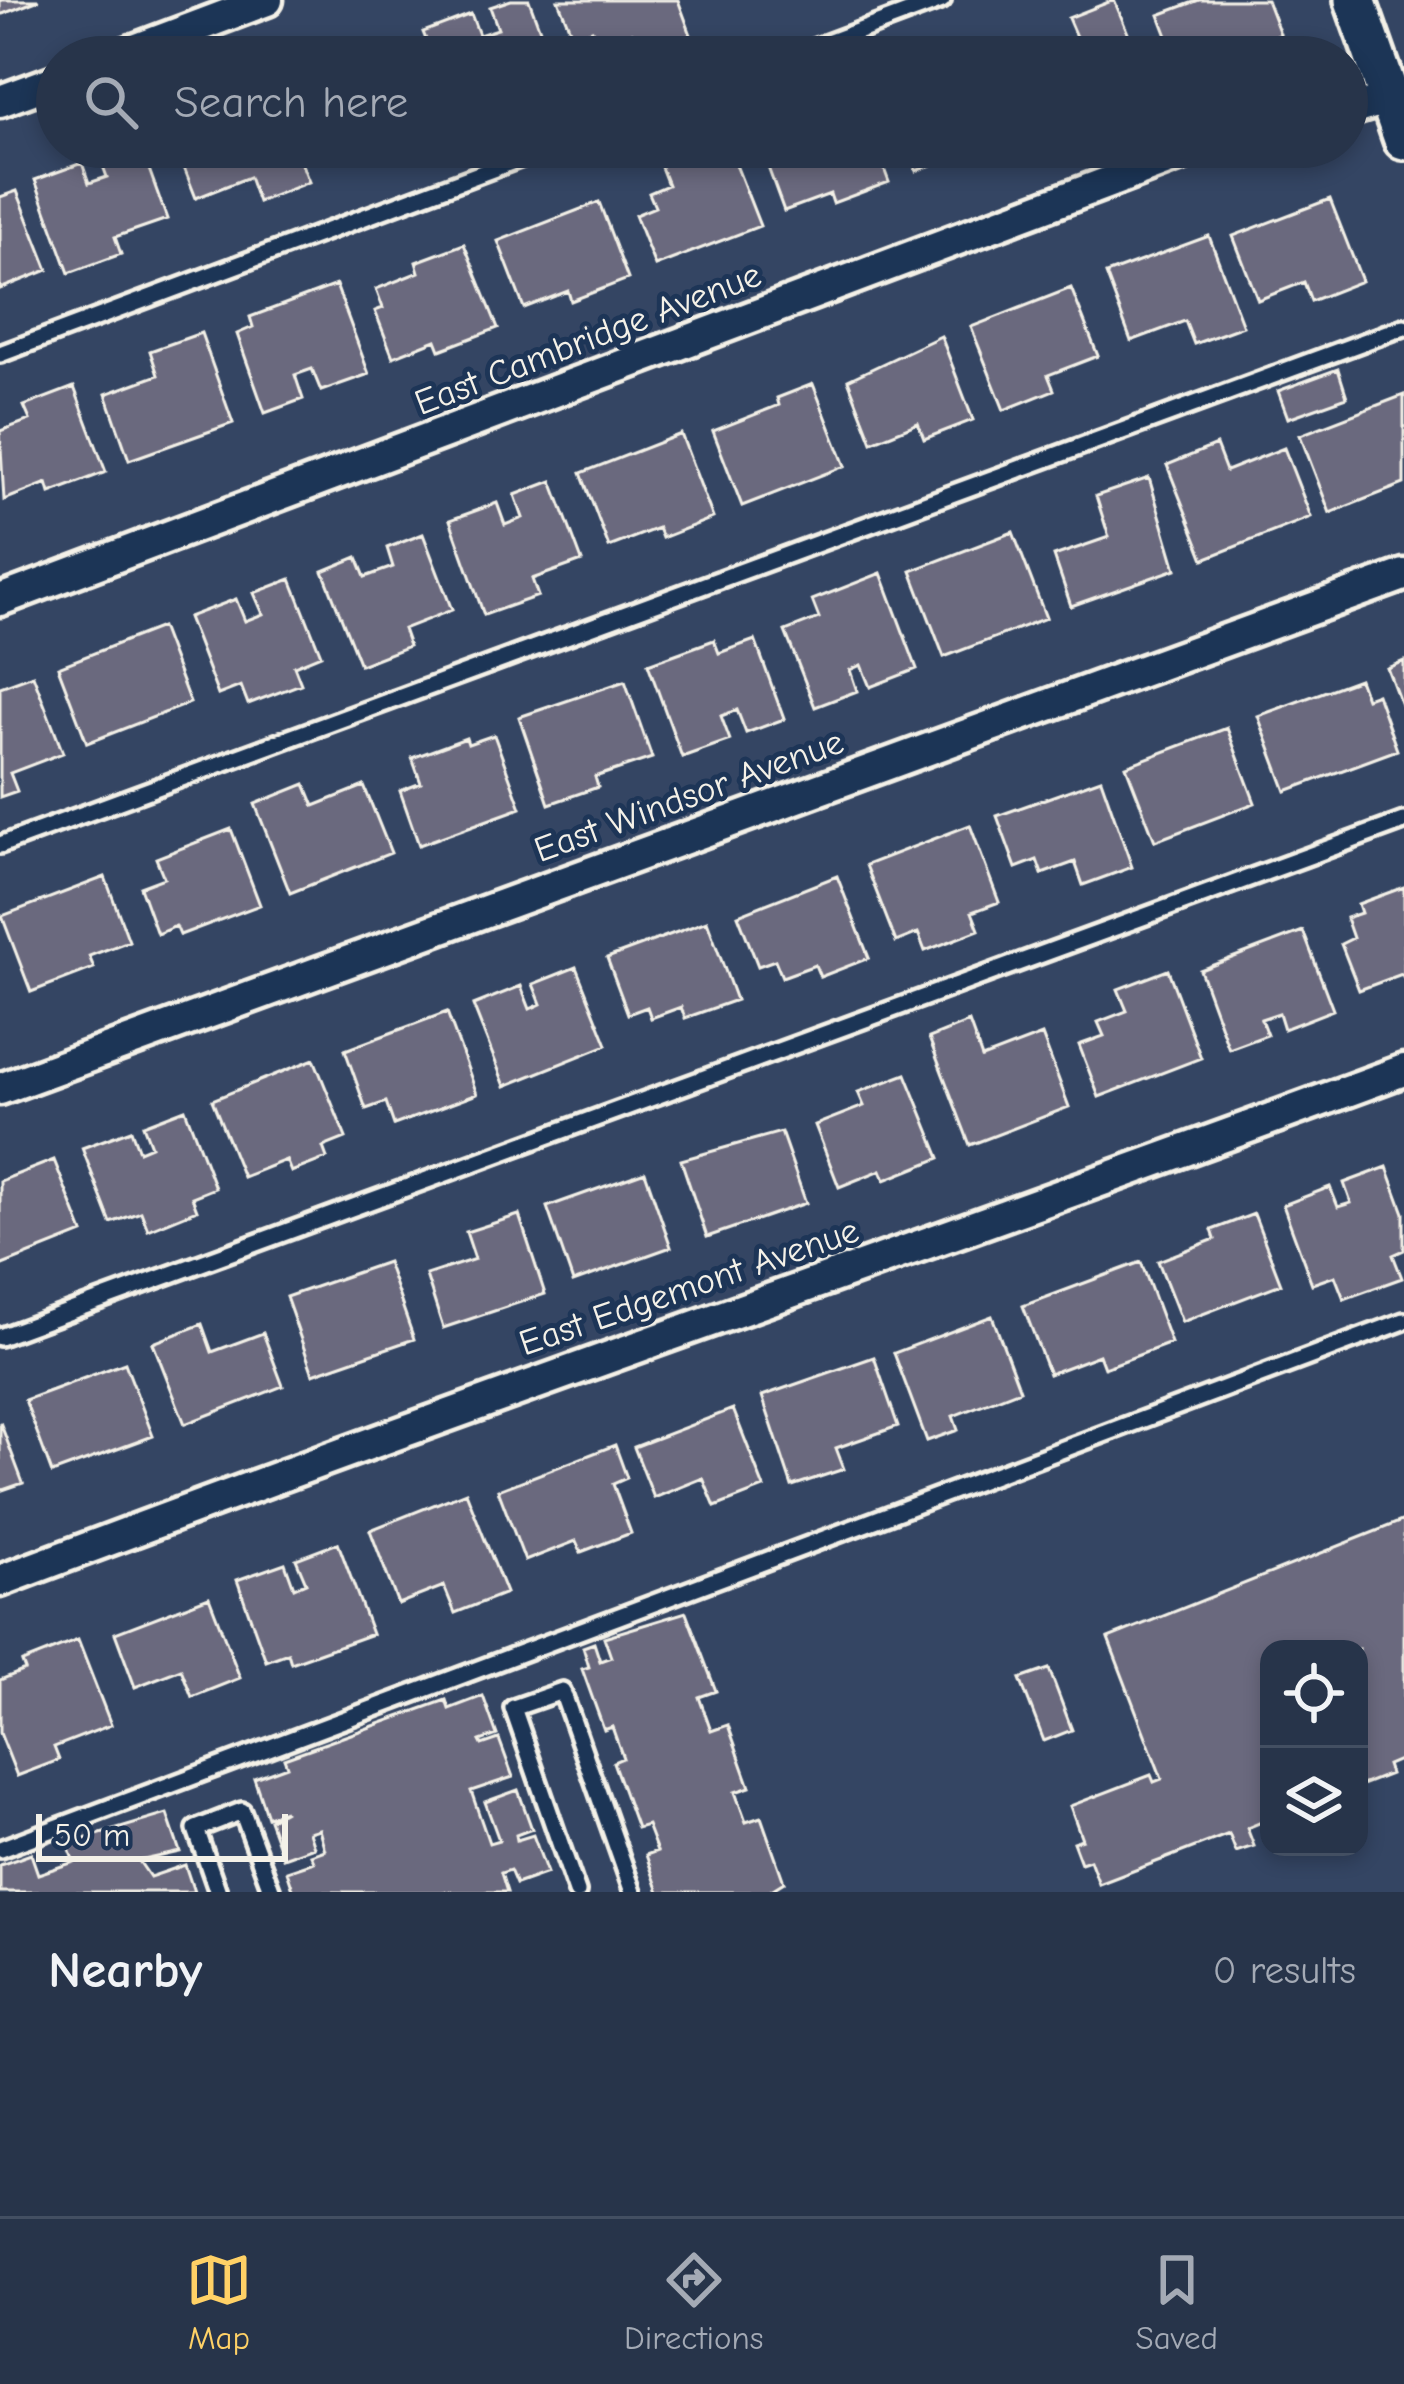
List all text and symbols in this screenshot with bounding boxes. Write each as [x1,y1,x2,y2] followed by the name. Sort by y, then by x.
[36,36,1368,168] search box
[78,69,144,135] icon: search
[174,76,408,128] text: Search here
[409,254,767,424] street label: East Cambridge Avenue
[529,721,849,871] street label: East Windsor Avenue
[514,1210,864,1364] street label: East Edgemont Avenue
[1260,1640,1368,1856] map controls
[1260,1640,1368,1748] button: locate
[1260,1748,1368,1856] button: layers
[36,1808,288,1861] scale bar
[54,1816,130,1854] text: 50 m
[48,1941,202,2000] text: Nearby
[1213,1948,1356,1993] text: 0 results
[186,2247,252,2357] tab: Map
[624,2247,764,2357] tab: Directions
[1136,2247,1218,2357] tab: Saved

